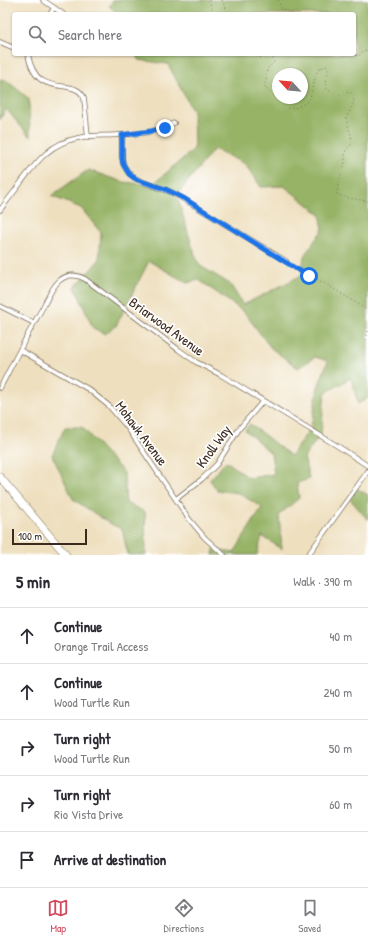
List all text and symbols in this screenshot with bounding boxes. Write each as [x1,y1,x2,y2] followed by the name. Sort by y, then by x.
[12,12,356,56] search box
[26,23,48,45] icon: search
[58,24,122,45] text: Search here
[272,68,308,104] north arrow
[156,119,174,137] route end
[300,267,318,285] route start
[126,292,209,360] street label: Briarwood Avenue
[111,397,173,470] street label: Mohawk Avenue
[191,421,236,472] street label: Knoll Way
[12,527,87,546] scale bar
[18,529,42,543] text: 100 m
[16,570,50,593] text: 5 min
[293,572,352,590] text: Walk · 390 m
[54,616,102,637] text: Continue
[16,625,38,647] icon: ahead
[329,627,352,645] text: 40 m
[54,637,148,655] text: Orange Trail Access
[54,672,102,693] text: Continue
[16,681,38,703] icon: ahead
[323,683,352,701] text: 240 m
[54,693,130,711] text: Wood Turtle Run
[54,728,110,749] text: Turn right
[16,737,38,759] icon: right
[329,739,352,757] text: 50 m
[54,749,130,767] text: Wood Turtle Run
[54,784,110,805] text: Turn right
[16,793,38,815] icon: right
[329,795,352,813] text: 60 m
[54,805,123,823] text: Rio Vista Drive
[16,849,38,871] icon: arrive
[54,849,166,870] text: Arrive at destination
[47,897,69,935] tab: Map
[164,897,204,935] tab: Directions
[298,897,321,935] tab: Saved

